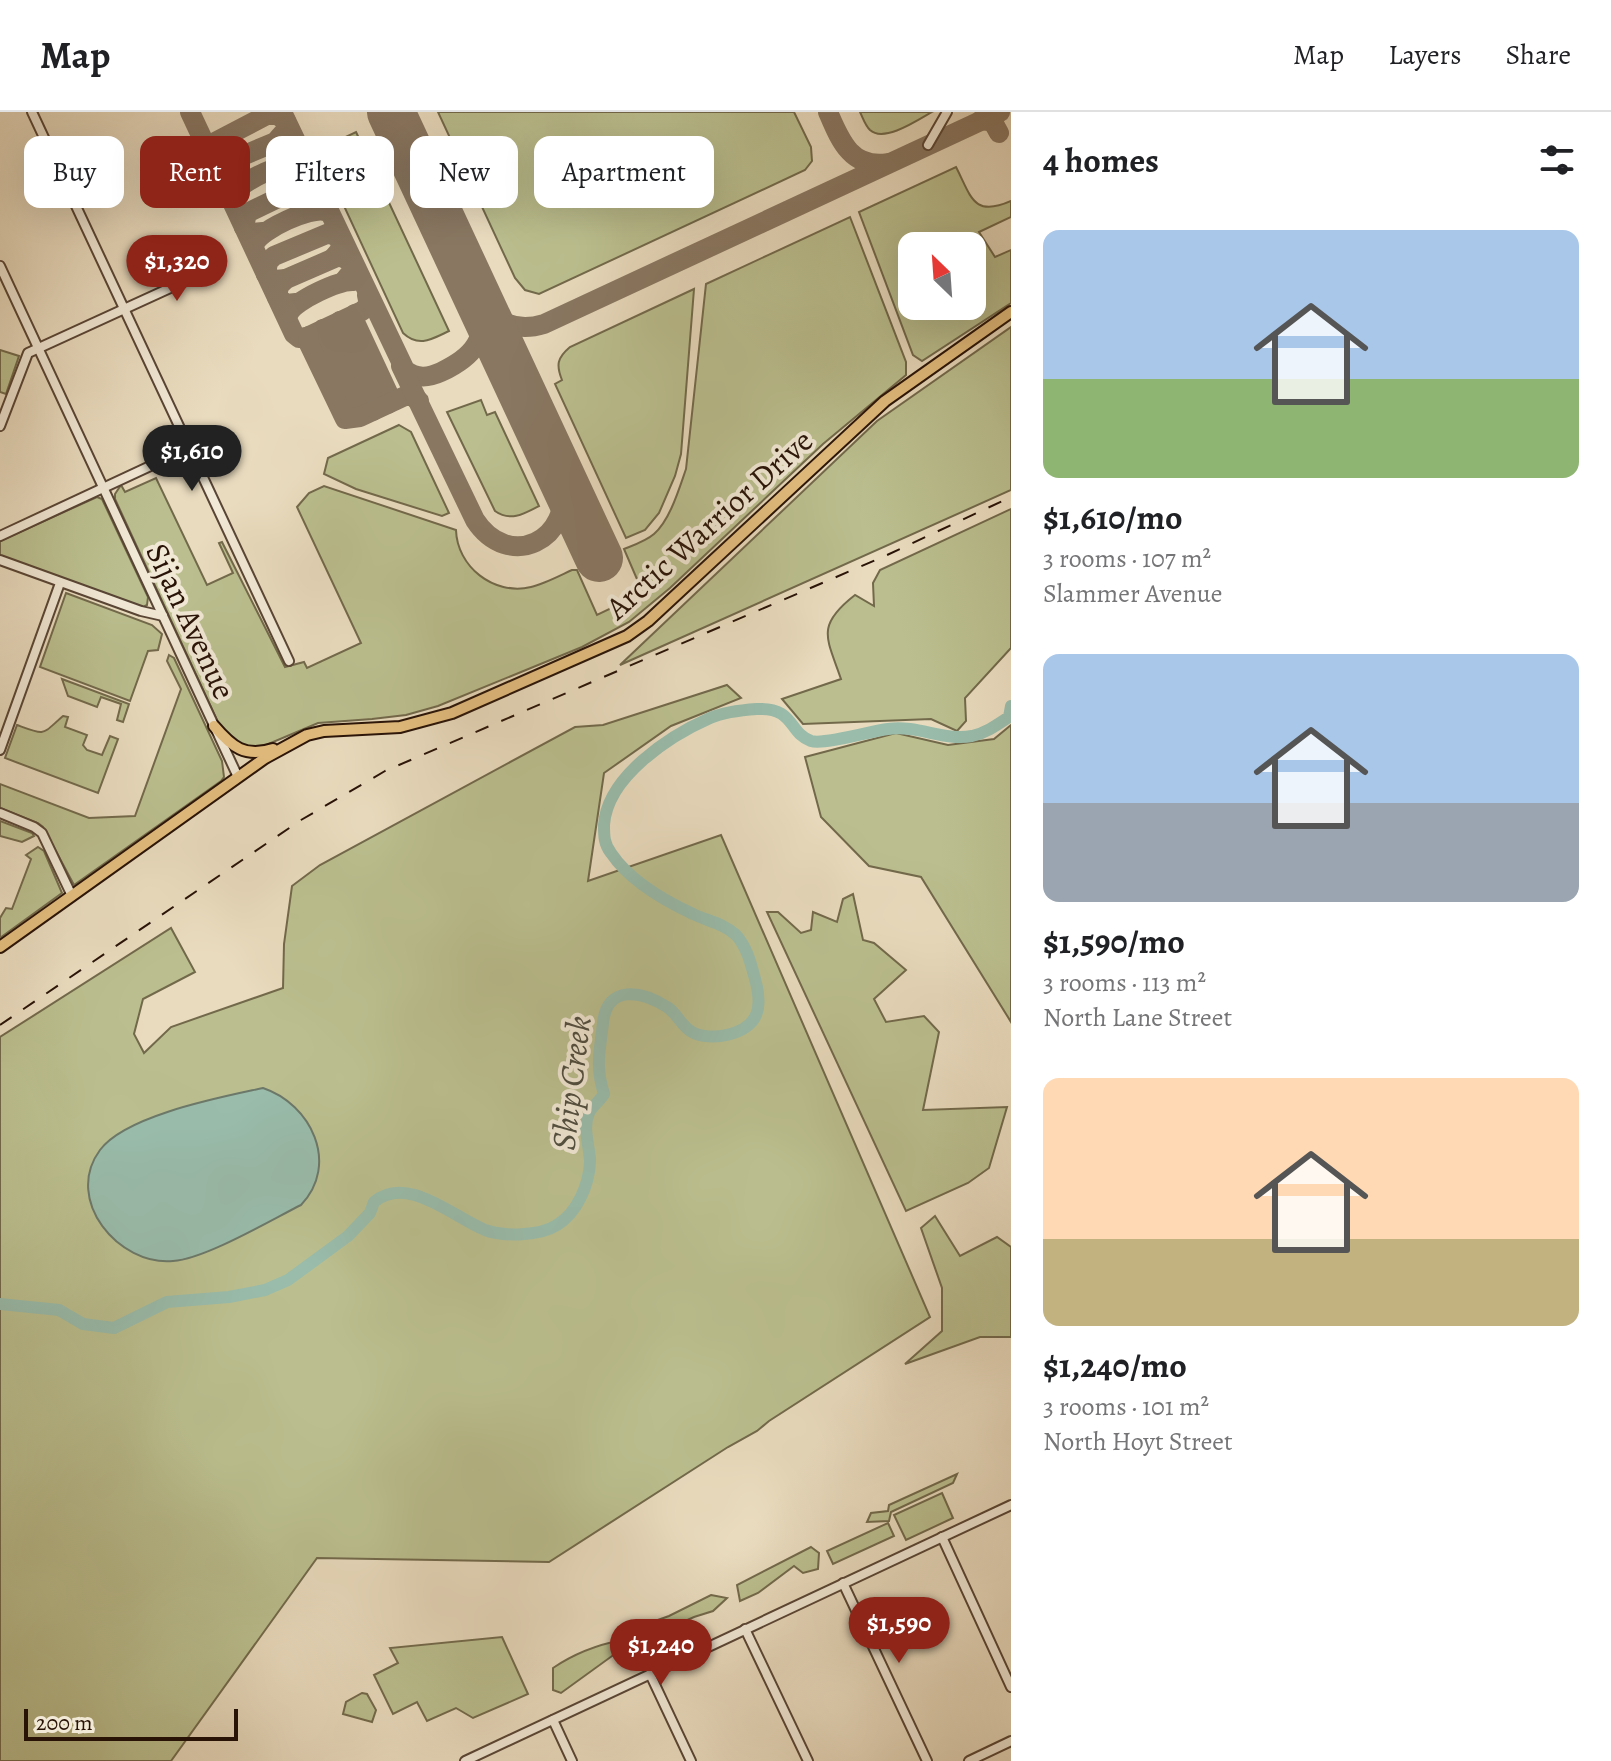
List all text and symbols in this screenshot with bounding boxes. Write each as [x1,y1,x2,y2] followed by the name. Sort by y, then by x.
[40,29,110,81] text: Map
[1293,36,1344,74] text: Map
[1388,36,1461,74] text: Layers
[1505,36,1571,74] text: Share
[24,136,124,208] chip: Buy
[140,136,250,208] chip: Rent
[266,136,394,208] chip: Filters
[410,136,518,208] chip: New
[534,136,714,208] chip: Apartment
[1043,137,1159,184] text: 4 homes
[1535,138,1579,182] icon: filters
[898,232,986,320] north arrow
[898,232,986,320] map controls
[112,235,242,303] pin: $1,320
[144,243,210,278] text: $1,320
[1239,282,1383,426] icon: home
[595,419,822,630] street label: Arctic Warrior Drive
[127,425,257,493] pin: $1,610
[161,433,223,468] text: $1,610
[1043,494,1183,541] text: $1,610/mo
[136,536,246,706] street label: Sijan Avenue
[1043,541,1211,576] text: 3 rooms · 107 m²
[1043,576,1222,611] text: Slammer Avenue
[1239,706,1383,850] icon: home
[1043,918,1185,965] text: $1,590/mo
[1043,965,1206,1000] text: 3 rooms · 113 m²
[1043,1000,1232,1035] text: North Lane Street
[539,1013,603,1153] water label: Ship Creek
[1239,1130,1383,1274] icon: home
[1043,1342,1187,1389] text: $1,240/mo
[1043,1389,1209,1424] text: 3 rooms · 101 m²
[1043,1424,1233,1459] text: North Hoyt Street
[834,1597,964,1665] pin: $1,590
[867,1605,931,1640] text: $1,590
[596,1619,726,1687] pin: $1,240
[628,1627,694,1662] text: $1,240
[24,1705,238,1741] scale bar
[36,1708,93,1738] text: 200 m

